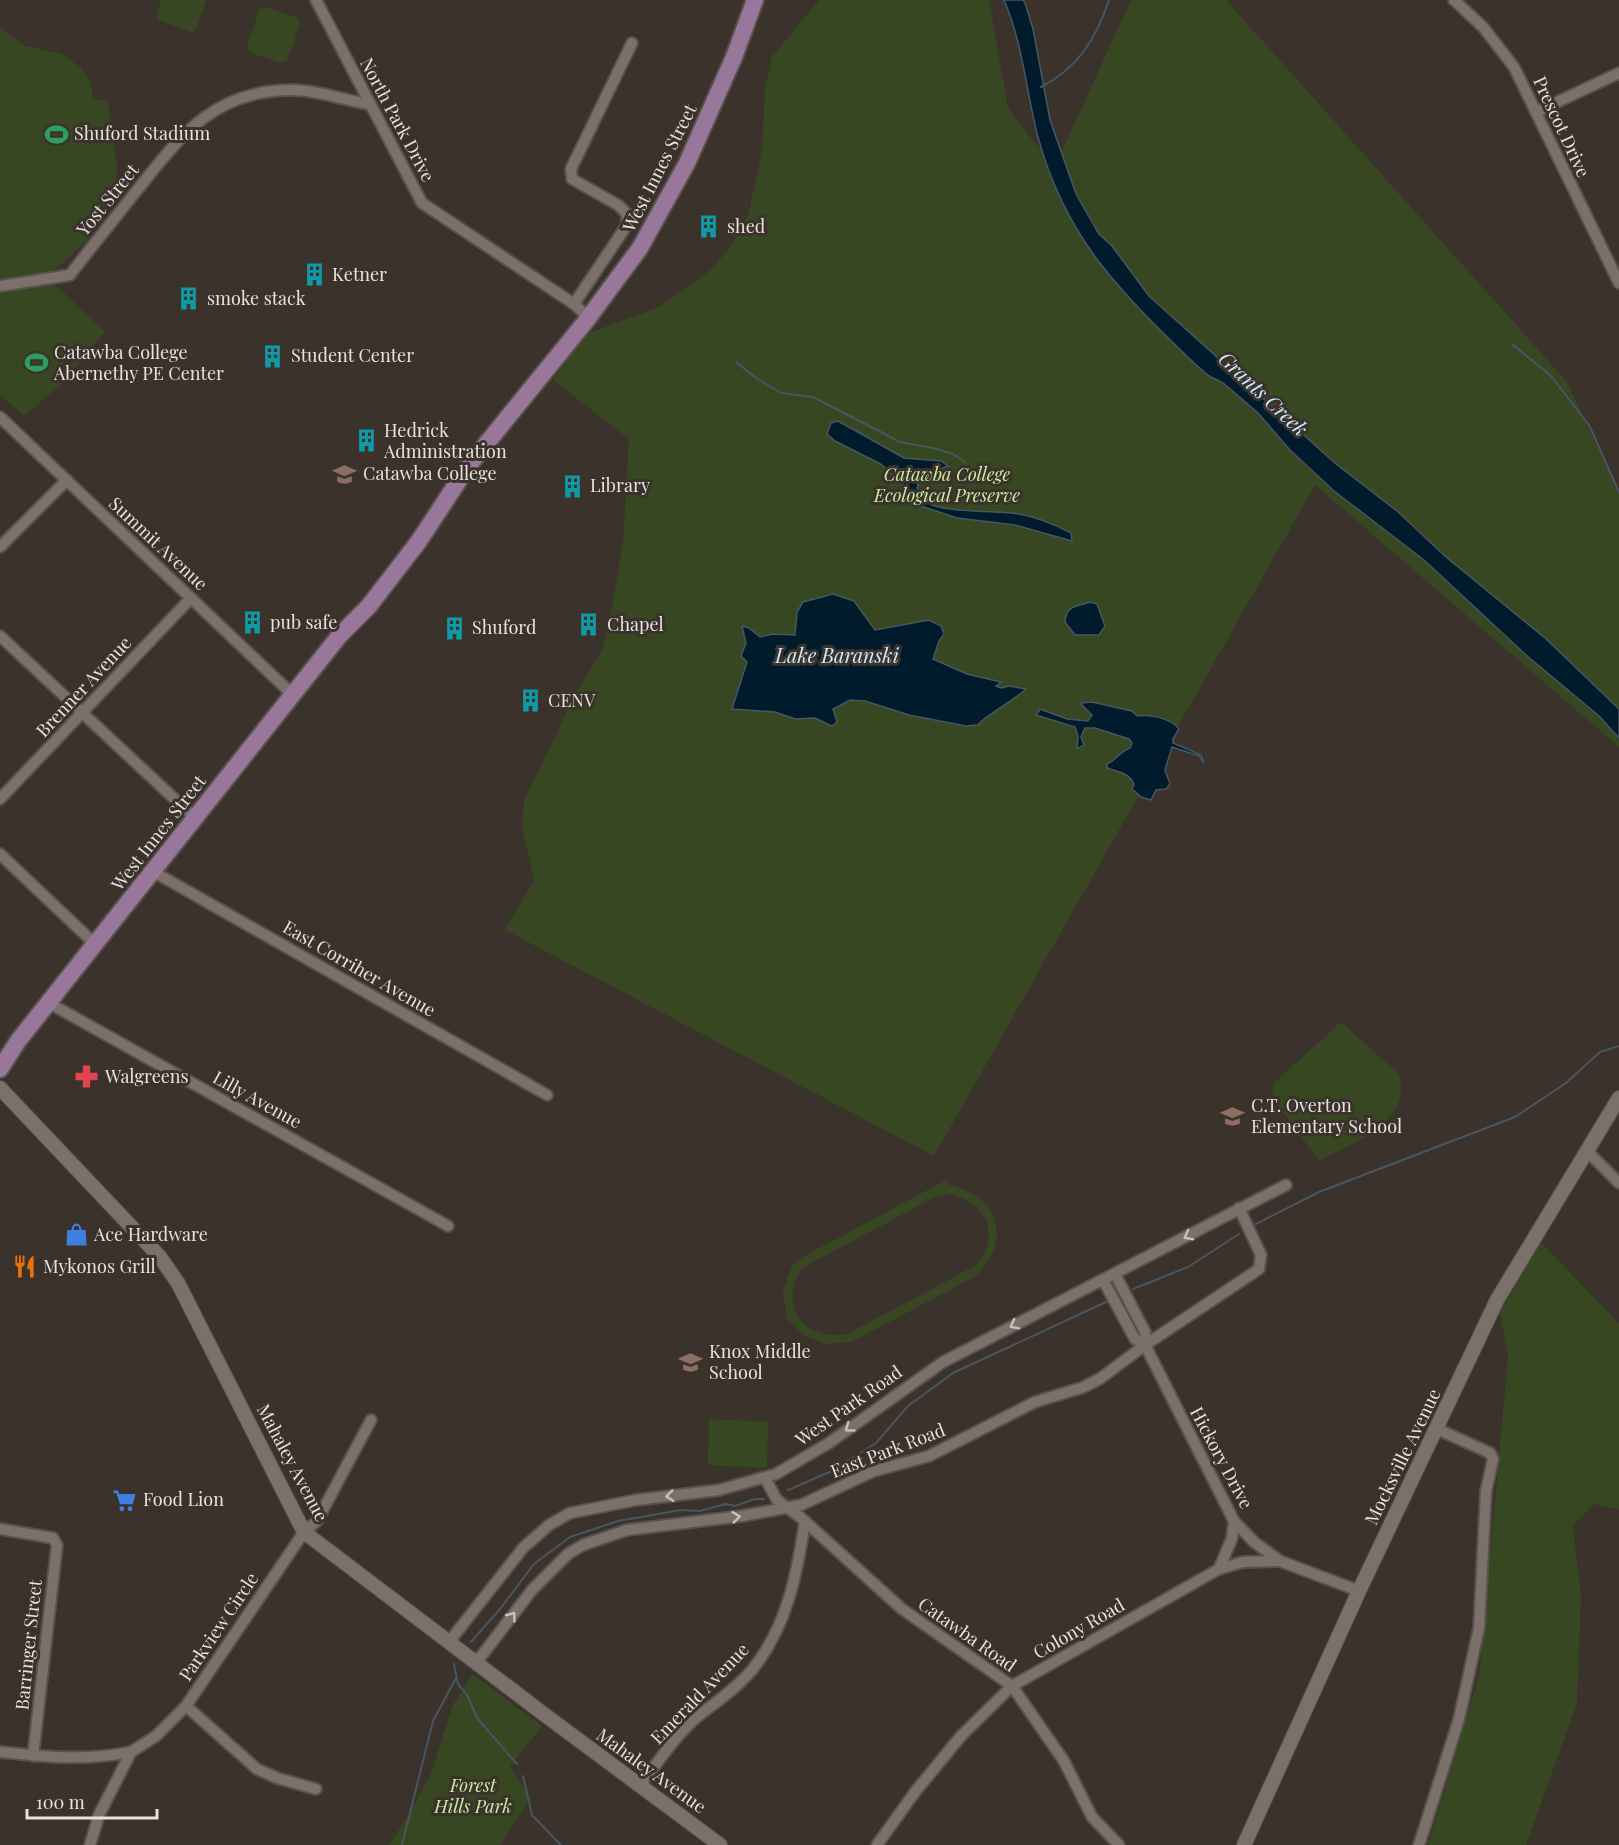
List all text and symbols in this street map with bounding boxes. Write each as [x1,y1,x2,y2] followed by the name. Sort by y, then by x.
[355,53,441,186] street label: North Park Drive
[1528,72,1596,181] street label: Prescot Drive
[616,99,702,236] street label: West Innes Street
[43,121,69,147] sports icon: Shuford Stadium
[74,121,210,145] place label: Shuford Stadium
[70,158,144,241] street label: Yost Street
[696,214,722,240] building icon: shed
[727,214,766,238] place label: shed
[301,262,327,288] building icon: Ketner
[332,262,387,286] place label: Ketner
[176,286,202,312] building icon: smoke stack
[207,286,306,310] place label: smoke stack
[53,340,224,385] place label: Catawba College Abernethy PE Center
[260,343,286,369] building icon: Student Center
[291,343,414,367] place label: Student Center
[1214,345,1314,441] water label: Grants Creek
[23,350,49,376] sports icon: Catawba College Abernethy PE Center
[383,418,507,463] place label: Hedrick Administration
[353,428,379,454] building icon: Hedrick Administration
[332,461,358,487] school or university icon: Catawba College
[363,461,497,485] place label: Catawba College
[873,462,1020,507] park label: Catawba College Ecological Preserve
[559,473,585,499] building icon: Library
[590,473,650,497] place label: Library
[104,491,213,595] street label: Summit Avenue
[239,610,265,636] building icon: pub safe
[270,610,337,634] place label: pub safe
[576,612,602,638] building icon: Chapel
[607,612,664,636] place label: Chapel
[441,615,467,641] building icon: Shuford
[472,615,537,639] place label: Shuford
[30,631,136,742] street label: Brenner Avenue
[774,641,900,668] water label: Lake Baranski
[517,688,543,714] building icon: CENV
[548,688,596,712] place label: CENV
[105,769,211,896] street label: West Innes Street
[279,915,440,1022] street label: East Corriher Avenue
[74,1064,100,1090] pharmacy icon: Walgreens
[104,1064,189,1088] place label: Walgreens
[209,1065,306,1133] street label: Lilly Avenue
[1251,1093,1402,1138] place label: C.T. Overton Elementary School
[1220,1103,1246,1129] school or university icon: C.T. Overton Elementary School
[63,1222,89,1248] shop icon: Ace Hardware
[93,1222,208,1246] place label: Ace Hardware
[1183,1229,1194,1240] one-way arrow
[12,1254,38,1280] restaurant icon: Mykonos Grill
[43,1254,156,1278] place label: Mykonos Grill
[1010,1318,1021,1330] one-way arrow
[709,1339,811,1384] place label: Knox Middle School
[678,1349,704,1375] school or university icon: Knox Middle School
[790,1359,907,1451] street label: West Park Road
[1359,1385,1445,1529] street label: Mocksville Avenue
[252,1400,334,1526] street label: Mahaley Avenue
[1185,1402,1259,1513] street label: Hickory Drive
[827,1417,949,1483] street label: East Park Road
[845,1421,856,1432] one-way arrow
[112,1487,138,1513] supermarket icon: Food Lion
[143,1487,224,1511] place label: Food Lion
[666,1489,675,1502] one-way arrow
[731,1511,740,1524] one-way arrow
[173,1567,263,1685] street label: Parkview Circle
[9,1578,47,1711] street label: Barringer Street
[914,1591,1022,1677] street label: Catawba Road
[1029,1592,1129,1664] street label: Colony Road
[504,1612,515,1623] one-way arrow
[645,1638,754,1749] street label: Emerald Avenue
[592,1722,711,1818] street label: Mahaley Avenue
[433,1773,512,1818] park label: Forest Hills Park
[27,1782,158,1820] scale bar
[36,1790,85,1814] text: 100 m

